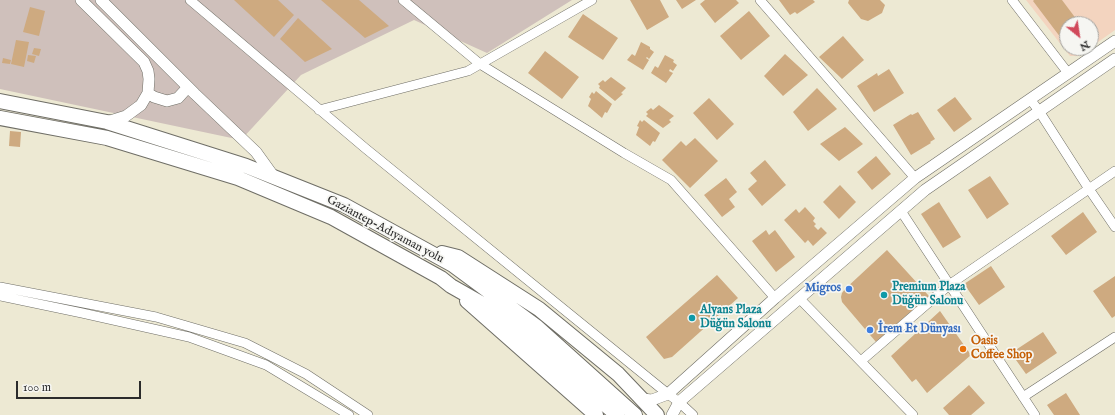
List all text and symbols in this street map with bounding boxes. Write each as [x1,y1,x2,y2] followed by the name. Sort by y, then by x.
[1059,16,1099,56] north arrow
[1077,37,1092,54] text: N
[324,193,446,267] street label: Gaziantep-Adıyaman yolu
[892,281,966,309] place label: Premium Plaza Düğün Salonu
[805,282,841,296] place label: Migros
[844,284,854,294] marker: Migros
[879,290,889,300] marker: Premium Plaza Düğün Salonu
[700,304,771,332] place label: Alyans Plaza Düğün Salonu
[687,313,697,323] marker: Alyans Plaza Düğün Salonu
[878,323,961,337] place label: İrem Et Dünyası
[865,325,875,335] marker: İrem Et Dünyası
[971,335,1032,363] place label: Oasis Coffee Shop
[958,344,968,354] marker: Oasis Coffee Shop
[18,373,143,399] scale bar
[23,380,51,395] text: 100 m

